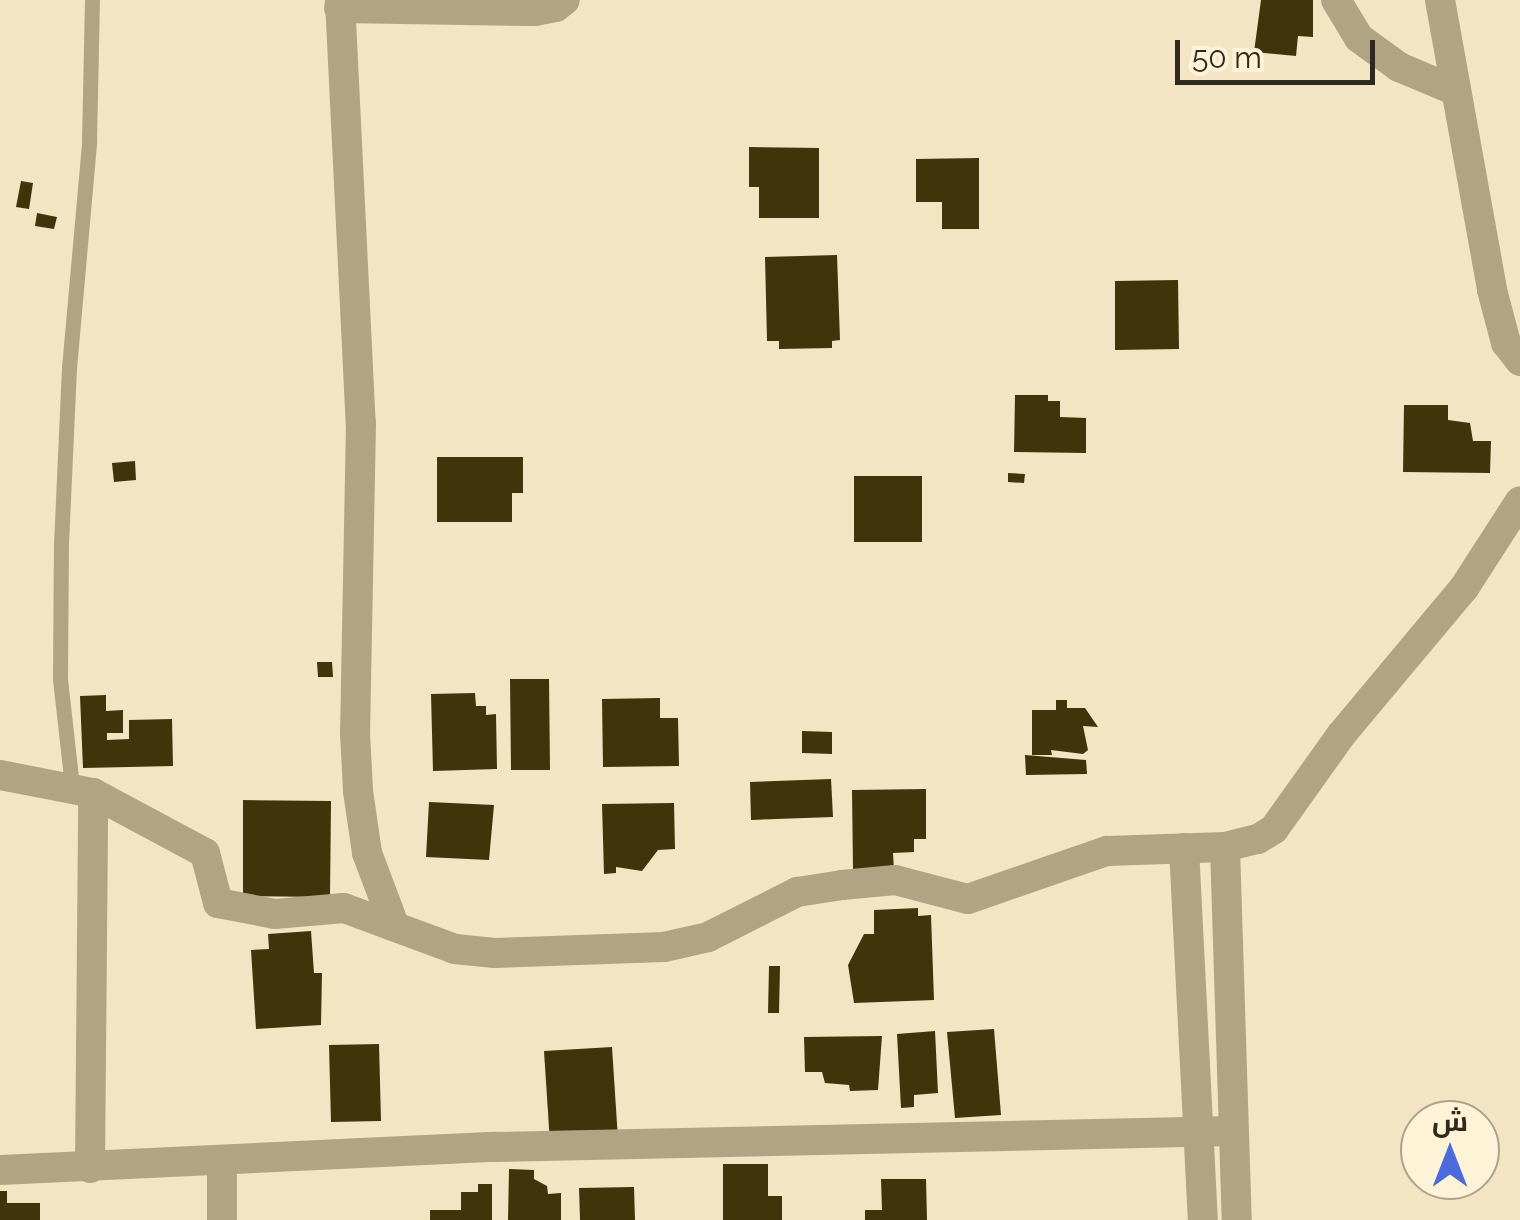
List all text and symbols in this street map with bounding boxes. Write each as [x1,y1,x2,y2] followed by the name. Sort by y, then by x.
[1180,20,1380,82] scale bar
[1192,40,1262,75] text: 50 m
[1400,1100,1500,1200] north arrow
[1432,1105,1468,1138] text: ش

